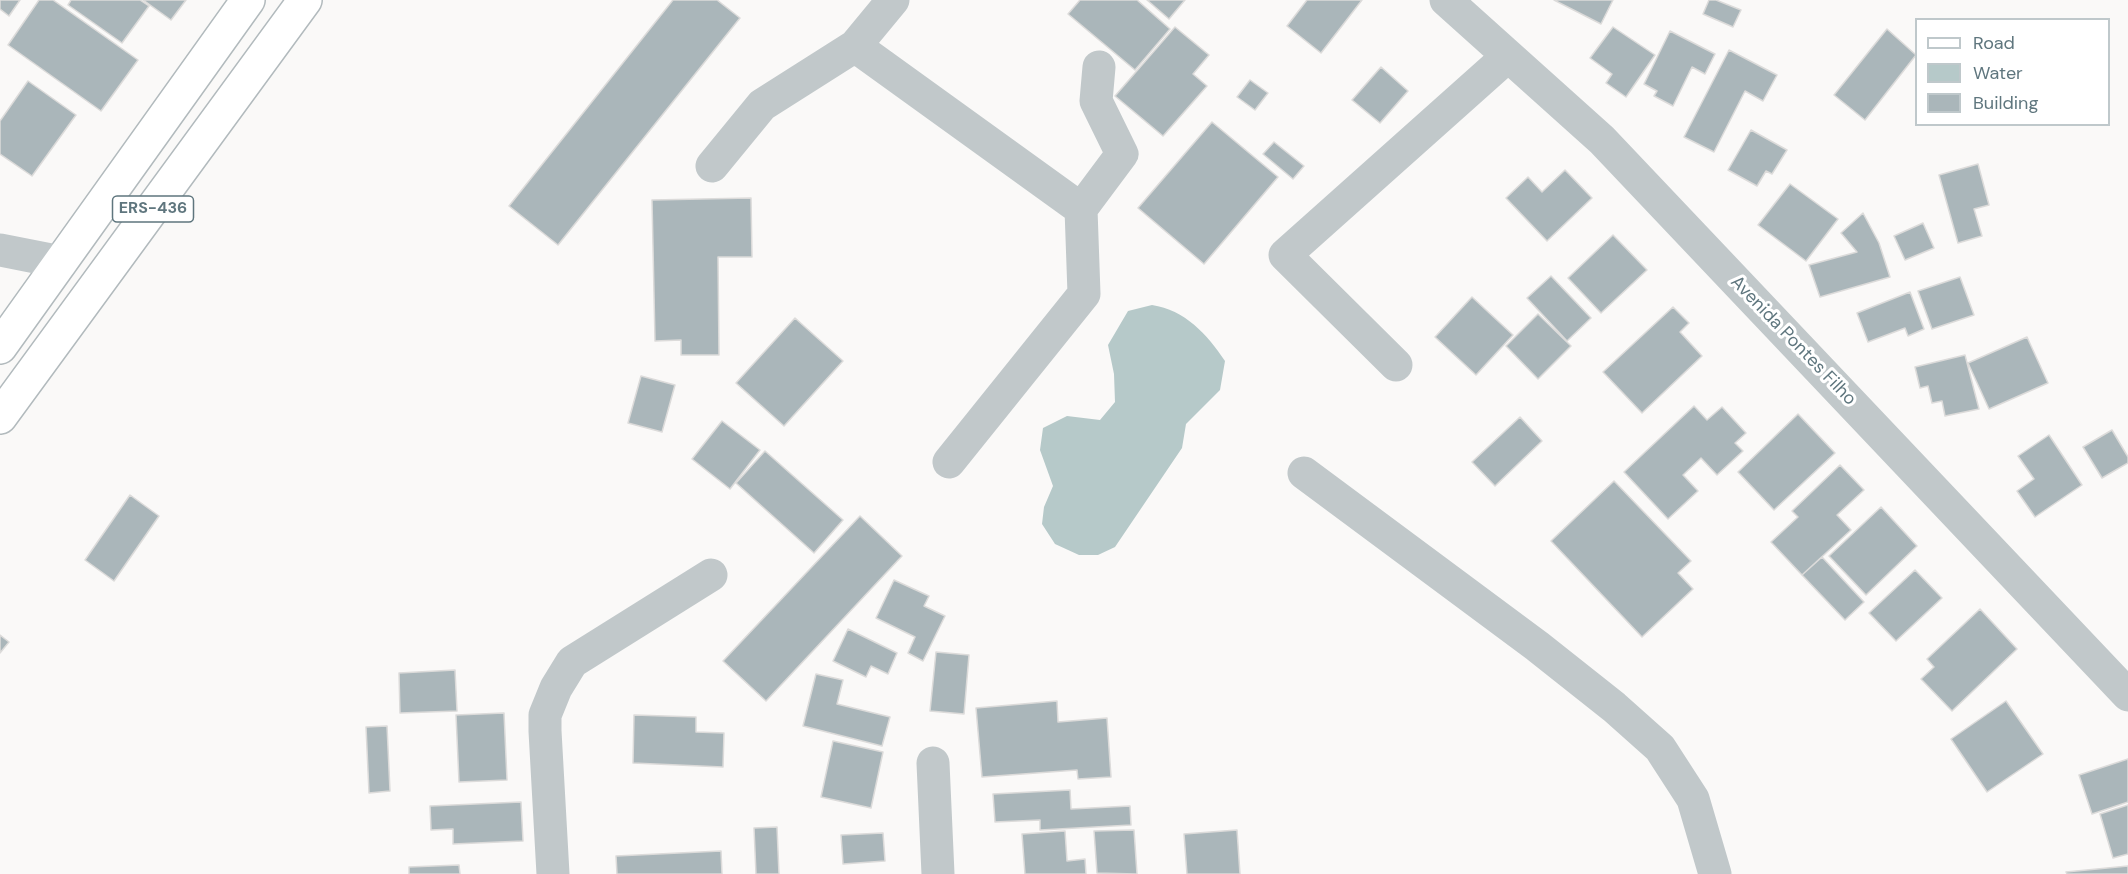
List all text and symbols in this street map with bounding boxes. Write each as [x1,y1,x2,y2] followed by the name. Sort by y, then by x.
[1915,18,2110,126] legend
[1973,31,2015,55] text: Road
[1973,61,2023,85] text: Water
[1973,91,2038,115] text: Building
[112,196,194,222] road number: ERS-436
[1726,272,1860,410] street label: Avenida Pontes Filho

